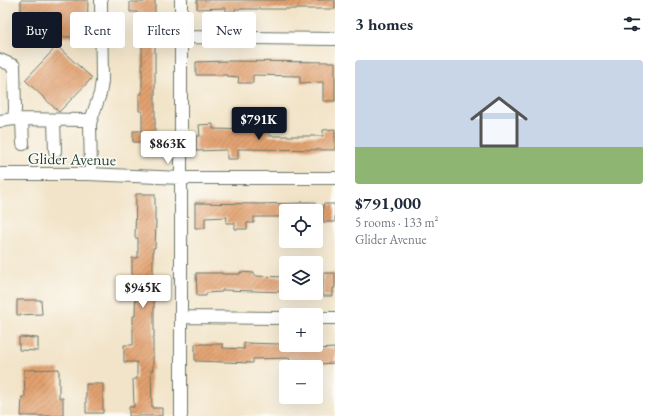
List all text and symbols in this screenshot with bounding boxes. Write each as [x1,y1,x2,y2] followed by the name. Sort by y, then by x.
[12,12,62,48] chip: Buy
[70,12,125,48] chip: Rent
[133,12,194,48] chip: Filters
[202,12,256,48] chip: New
[355,13,413,35] text: 3 homes
[621,13,643,35] icon: filters
[463,86,535,158] icon: home
[231,107,287,141] pin: $791K
[241,111,277,128] text: $791K
[140,131,196,165] pin: $863K
[150,135,186,152] text: $863K
[28,148,116,170] street label: Glider Avenue
[355,192,421,214] text: $791,000
[279,204,323,404] map controls
[279,204,323,248] button: locate
[355,214,439,231] text: 5 rooms · 133 m²
[355,231,427,248] text: Glider Avenue
[279,256,323,300] button: layers
[115,275,171,309] pin: $945K
[125,279,161,296] text: $945K
[279,308,323,352] button: +
[279,360,323,404] button: −

